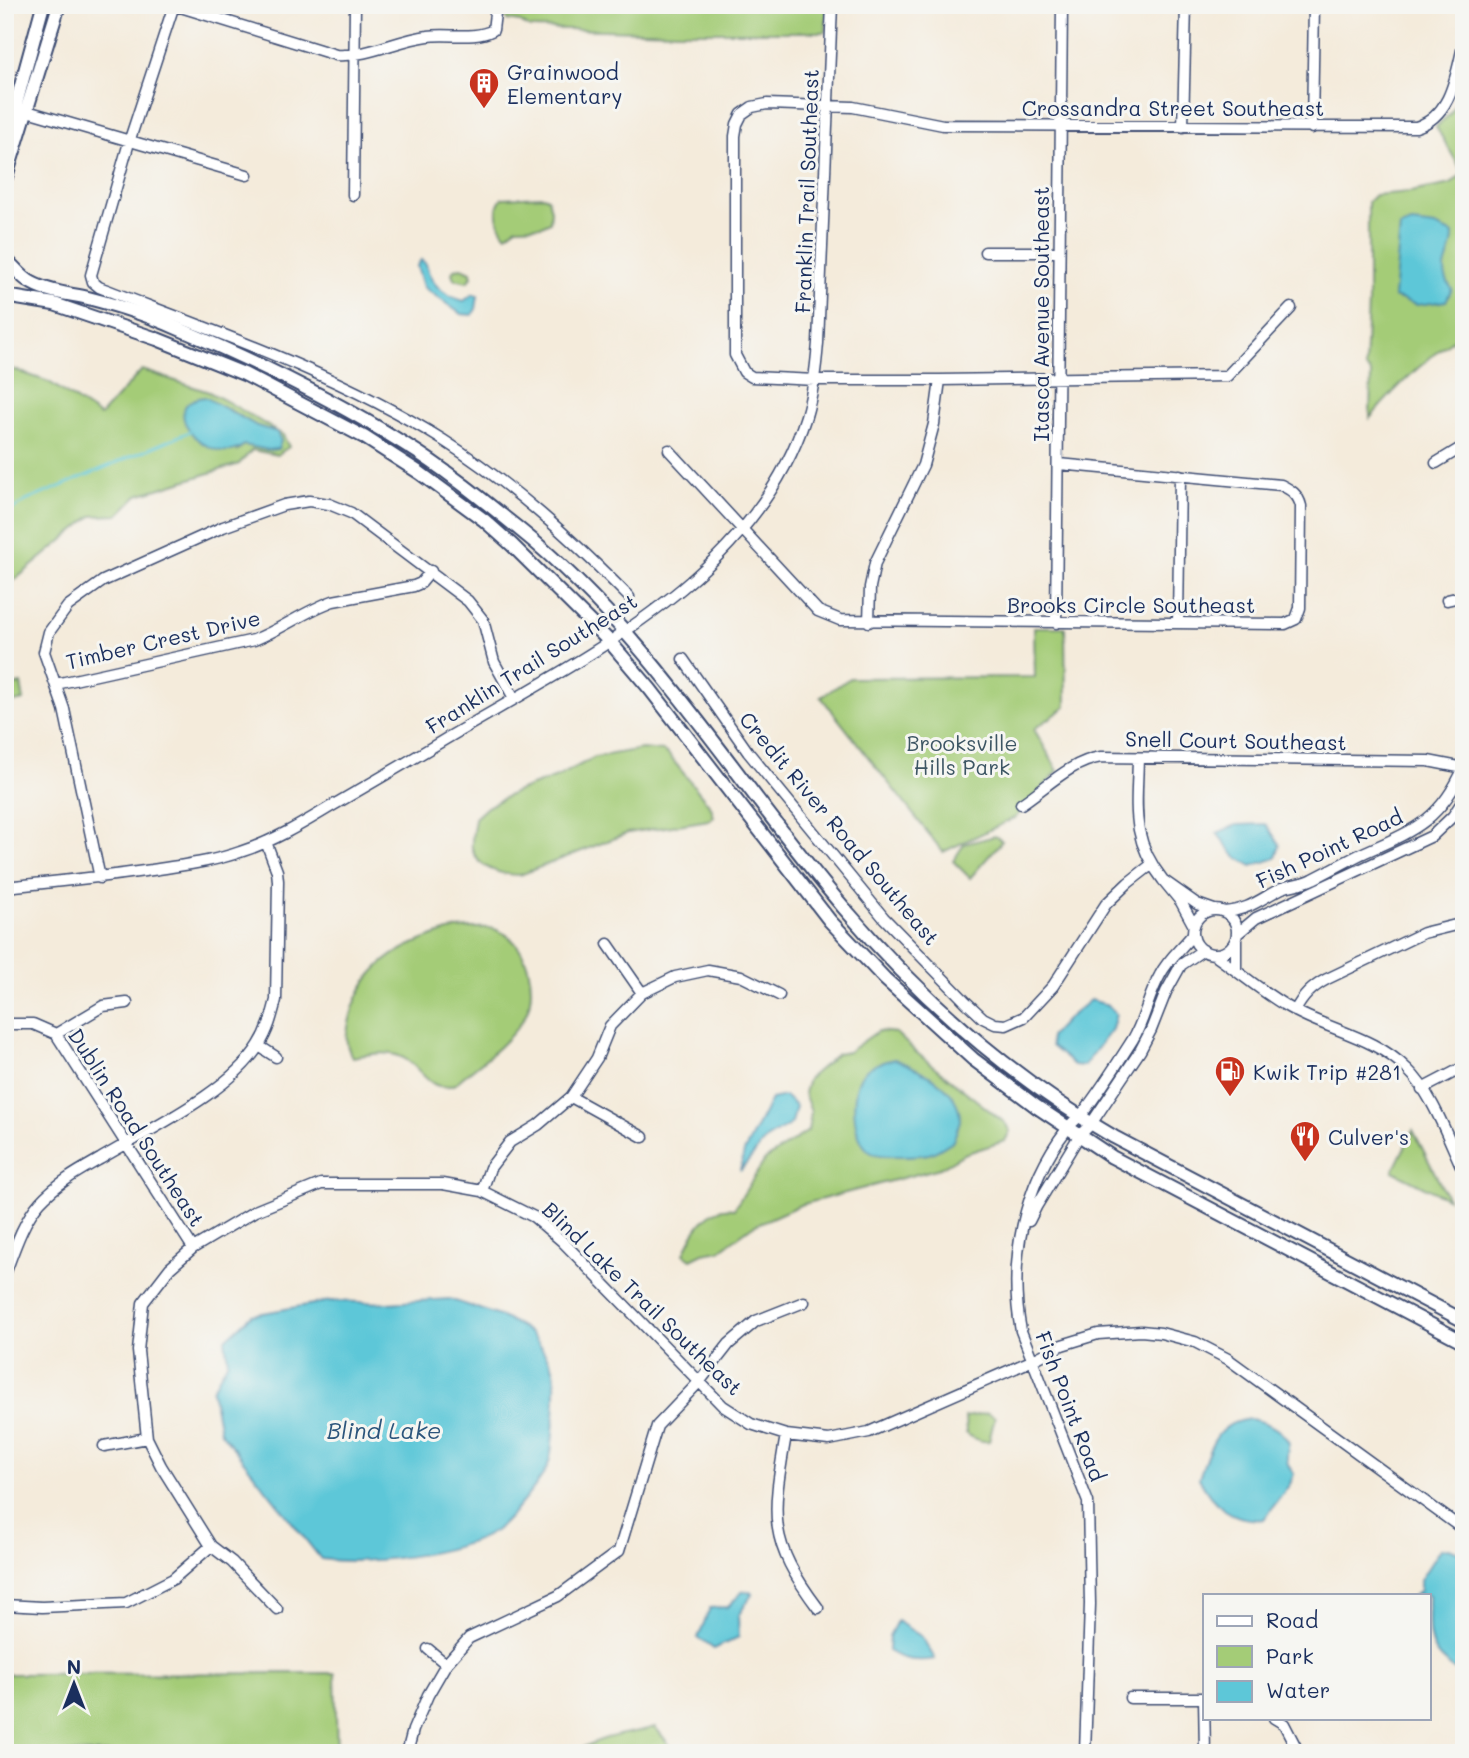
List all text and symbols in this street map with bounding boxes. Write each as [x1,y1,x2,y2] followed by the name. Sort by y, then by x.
[507,58,623,109] place label: Grainwood Elementary
[467,66,501,110] building icon: Grainwood Elementary
[788,68,824,314] street label: Franklin Trail Southeast
[1022,94,1324,121] street label: Crossandra Street Southeast
[1027,186,1054,442] street label: Itasca Avenue Southeast
[420,587,642,739] street label: Franklin Trail Southeast
[1007,591,1255,618] street label: Brooks Circle Southeast
[63,603,263,675] street label: Timber Crest Drive
[734,706,946,950] street label: Credit River Road Southeast
[1125,725,1347,755] street label: Snell Court Southeast
[907,729,1017,780] park label: Brooksville Hills Park
[1251,802,1407,894] street label: Fish Point Road
[63,1023,211,1231] street label: Dublin Road Southeast
[1213,1054,1247,1098] fuel station icon: Kwik Trip #281
[1253,1058,1401,1085] place label: Kwik Trip #281
[1288,1119,1322,1163] restaurant icon: Culver's
[1328,1123,1409,1150] place label: Culver's
[537,1195,749,1401] street label: Blind Lake Trail Southeast
[1030,1327,1112,1485] street label: Fish Point Road
[327,1415,441,1445] water label: Blind Lake
[1203,1594,1430,1720] legend
[1266,1606,1318,1633] text: Road
[1266,1642,1314,1669] text: Park
[38,1650,108,1720] north arrow
[67,1654,81,1679] text: N
[1266,1676,1330,1703] text: Water

